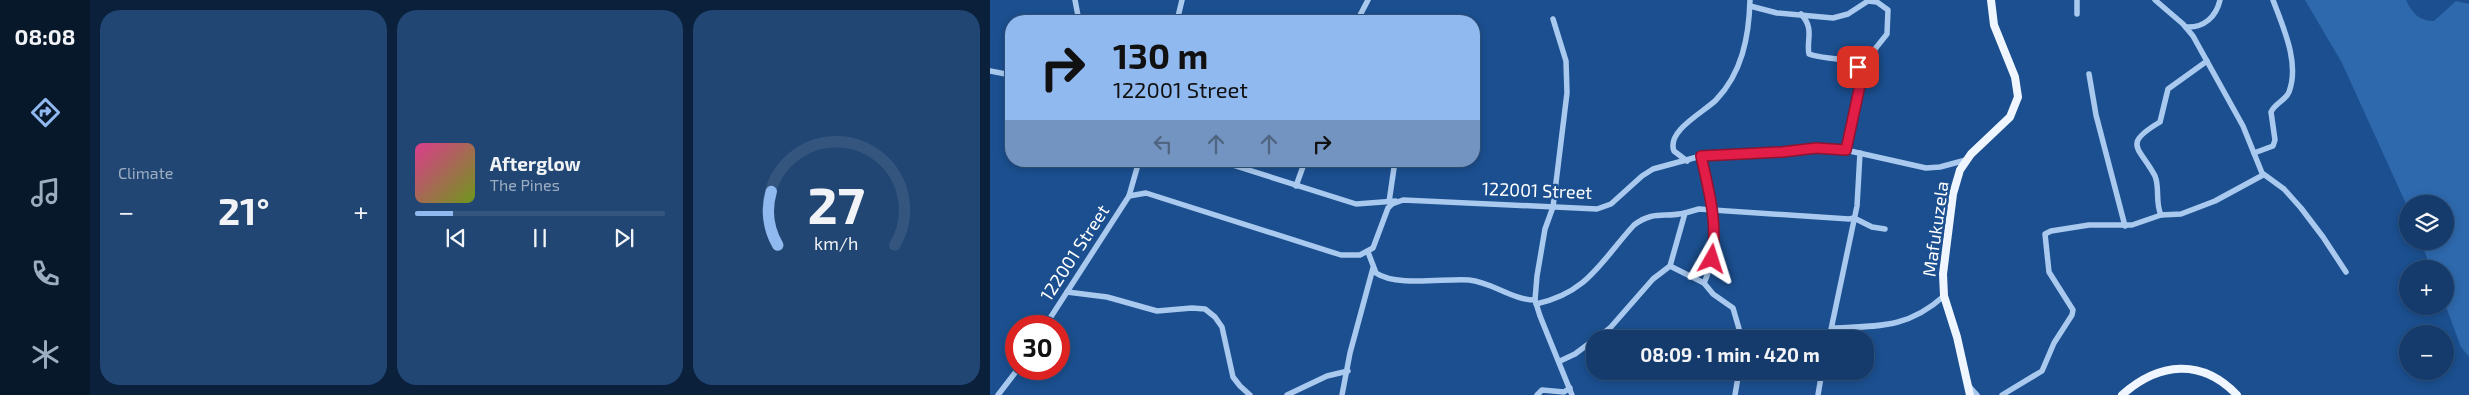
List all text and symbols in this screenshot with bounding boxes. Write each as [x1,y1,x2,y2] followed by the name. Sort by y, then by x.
[15,23,75,49] text: 08:08
[1113,34,1208,76] text: 130 m
[1030,35,1095,100] icon: right
[1837,46,1879,88] pin
[1844,53,1872,81] icon: arrive
[1113,76,1248,102] text: 122001 Street
[28,95,63,130] icon: directions
[1149,130,1177,158] icon: left
[1202,130,1230,158] icon: ahead
[1255,130,1283,158] icon: ahead
[1308,130,1336,158] icon: right
[490,152,581,175] text: Afterglow
[118,163,173,182] text: Climate
[808,172,865,234] text: 27
[28,175,63,210] icon: music
[490,175,560,194] text: The Pines
[1482,177,1593,203] street label: 122001 Street
[1917,180,1953,278] street label: Mafukuzela
[218,187,270,233] text: 21°
[118,194,134,228] text: −
[353,194,369,228] text: +
[2399,195,2454,380] map controls
[2399,195,2454,250] button: layers
[1035,200,1113,305] street label: 122001 Street
[442,224,470,252] icon: previous
[526,224,554,252] icon: pause
[610,224,638,252] icon: next
[814,232,859,254] text: km/h
[1685,232,1737,284] position arrow
[28,256,63,291] icon: phone
[2399,260,2454,315] button: +
[1005,315,1070,380] speed limit sign: 30
[2399,325,2454,380] button: −
[28,337,63,372] icon: climate
[1640,343,1820,366] text: 08:09 · 1 min · 420 m

